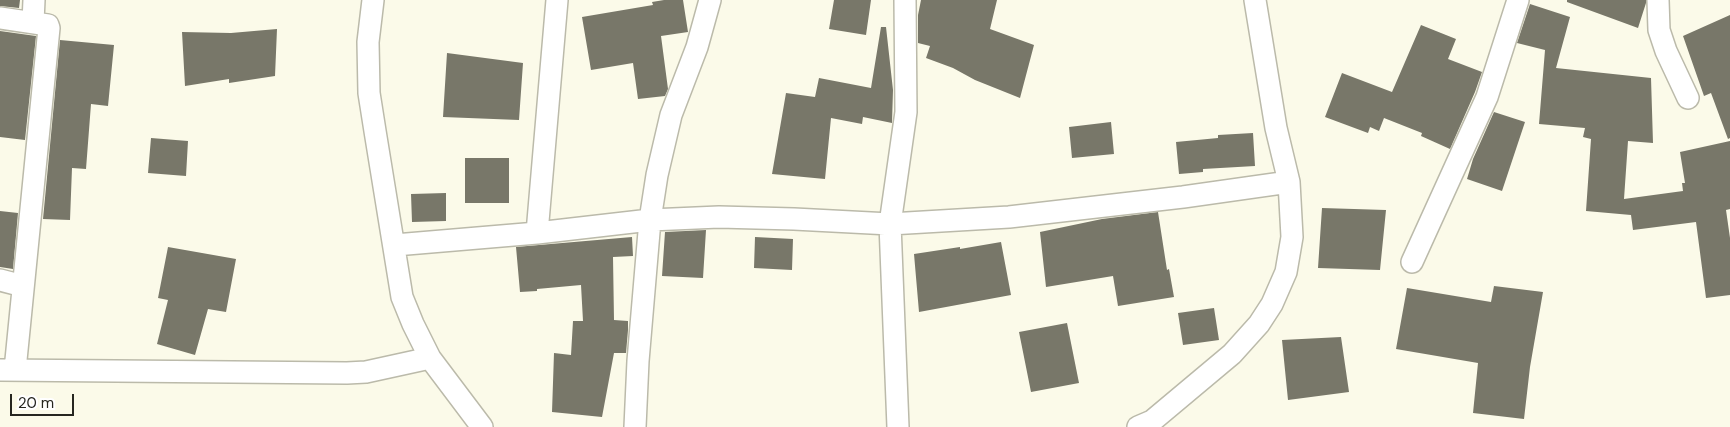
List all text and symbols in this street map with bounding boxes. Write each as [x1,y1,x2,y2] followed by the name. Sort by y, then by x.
[12,384,76,416] scale bar
[18,393,54,413] text: 20 m

